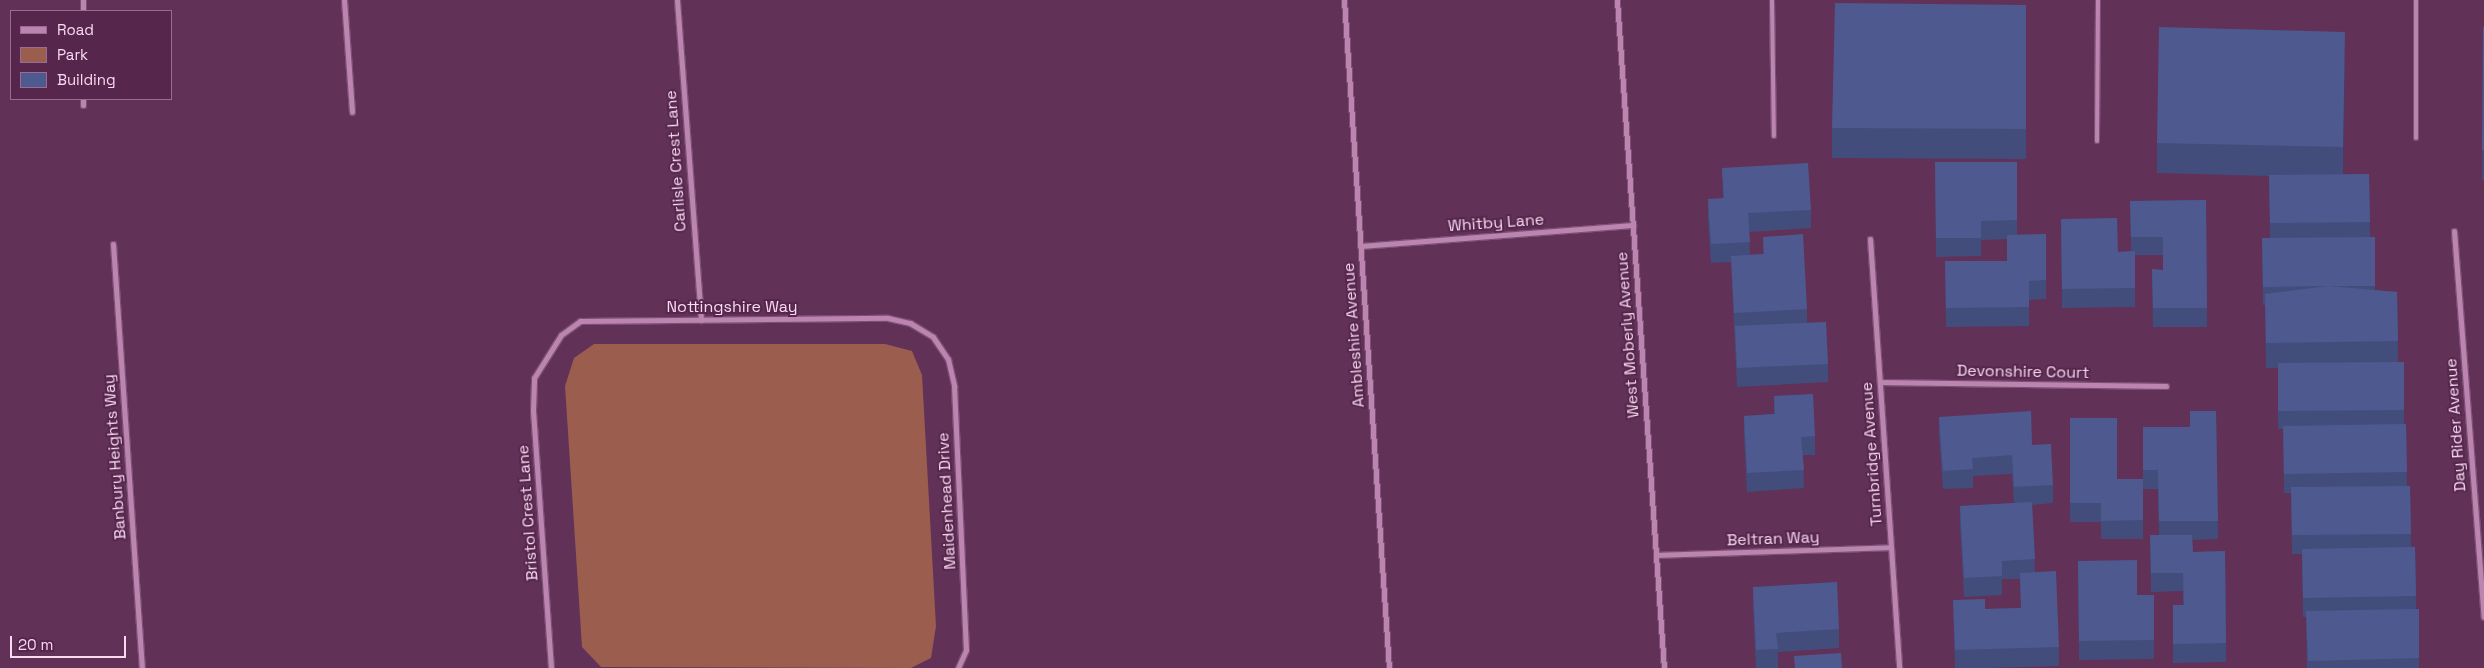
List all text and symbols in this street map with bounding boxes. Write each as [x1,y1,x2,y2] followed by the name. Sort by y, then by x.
[10,10,172,100] legend
[57,20,94,39] text: Road
[57,45,88,64] text: Park
[57,70,116,89] text: Building
[661,90,691,232] street label: Carlisle Crest Lane
[1447,210,1545,236] street label: Whitby Lane
[1613,251,1643,419] street label: West Moberly Avenue
[1339,262,1369,408] street label: Ambleshire Avenue
[666,297,798,317] street label: Nottingshire Way
[2442,358,2470,492] street label: Day Rider Avenue
[1957,361,2089,383] street label: Devonshire Court
[100,374,130,540] street label: Banbury Heights Way
[1857,381,1887,527] street label: Turnbridge Avenue
[934,432,960,570] street label: Maidenhead Drive
[514,444,542,582] street label: Bristol Crest Lane
[1726,528,1820,550] street label: Beltran Way
[12,626,129,658] scale bar
[18,635,53,654] text: 20 m

